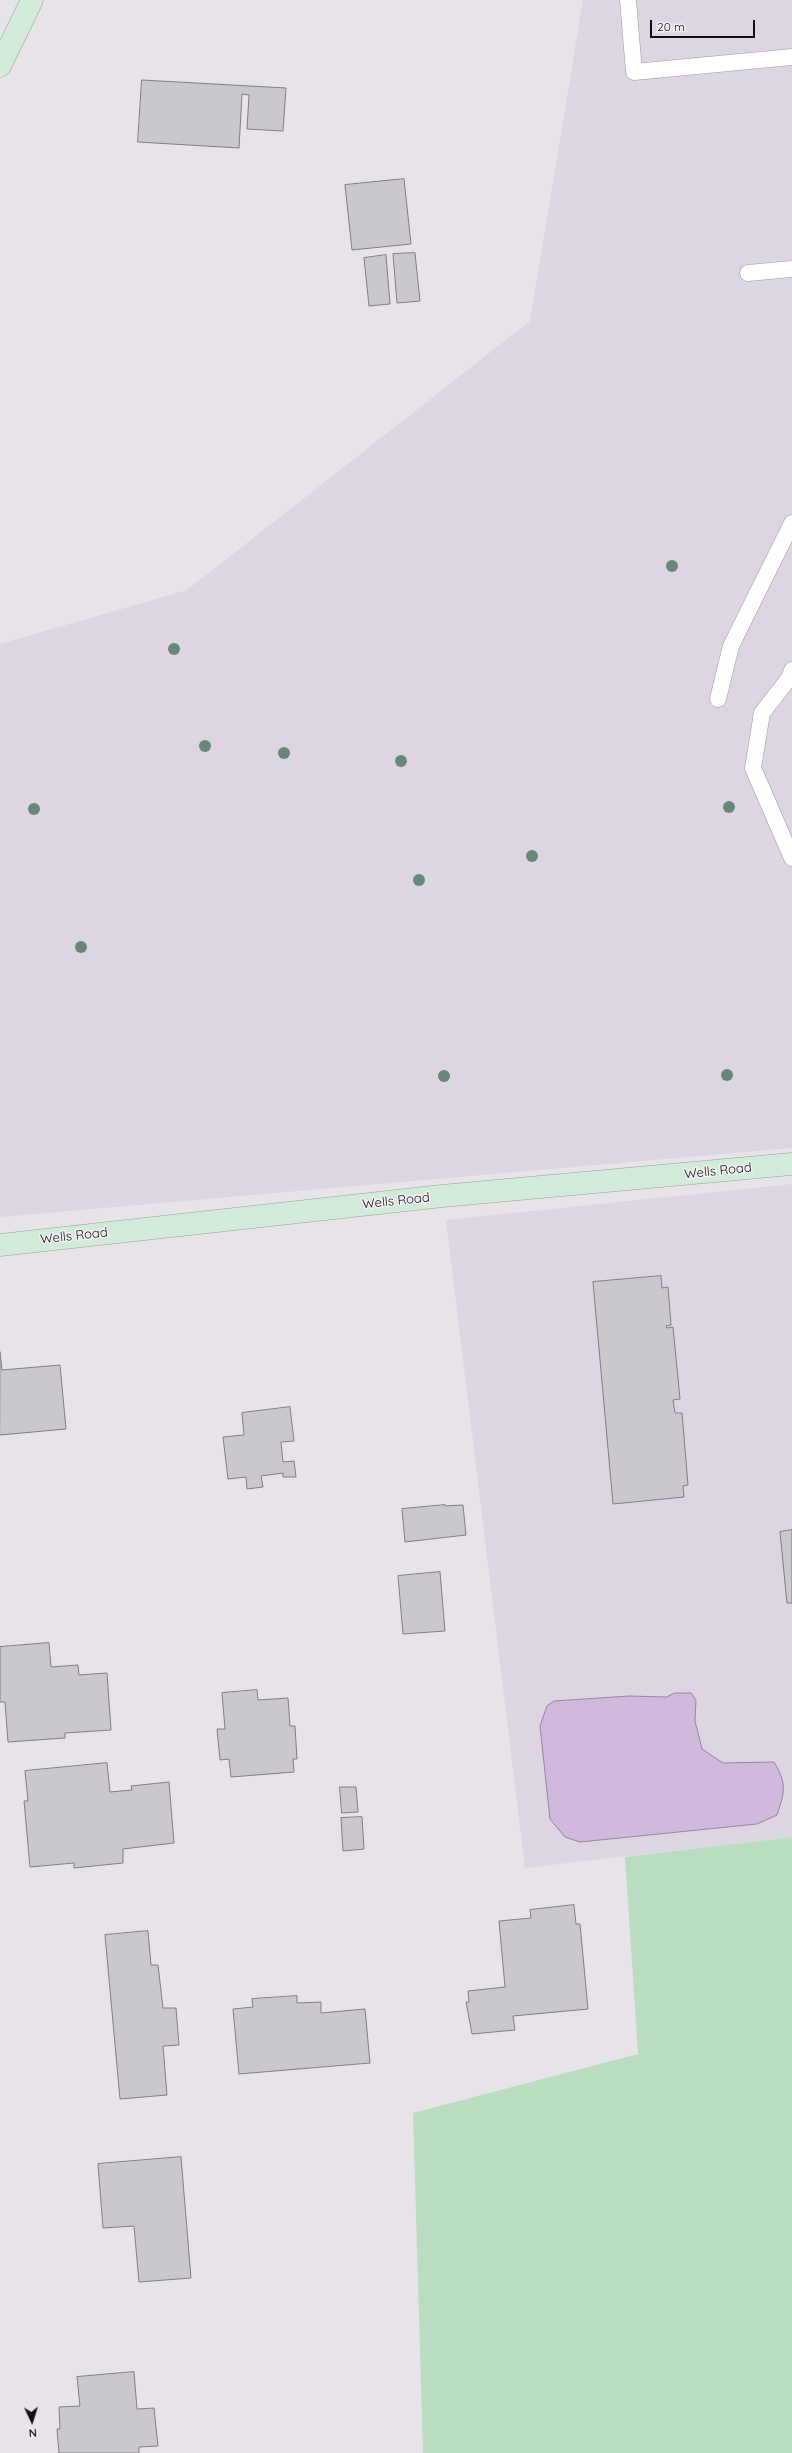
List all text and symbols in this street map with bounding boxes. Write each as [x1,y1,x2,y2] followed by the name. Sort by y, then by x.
[652,12,757,38] scale bar
[657,19,685,34] text: 20 m
[684,1160,752,1182] street label: Wells Road
[362,1190,430,1212] street label: Wells Road
[40,1225,108,1247] street label: Wells Road
[12,2401,52,2441] north arrow
[28,2426,37,2440] text: N

